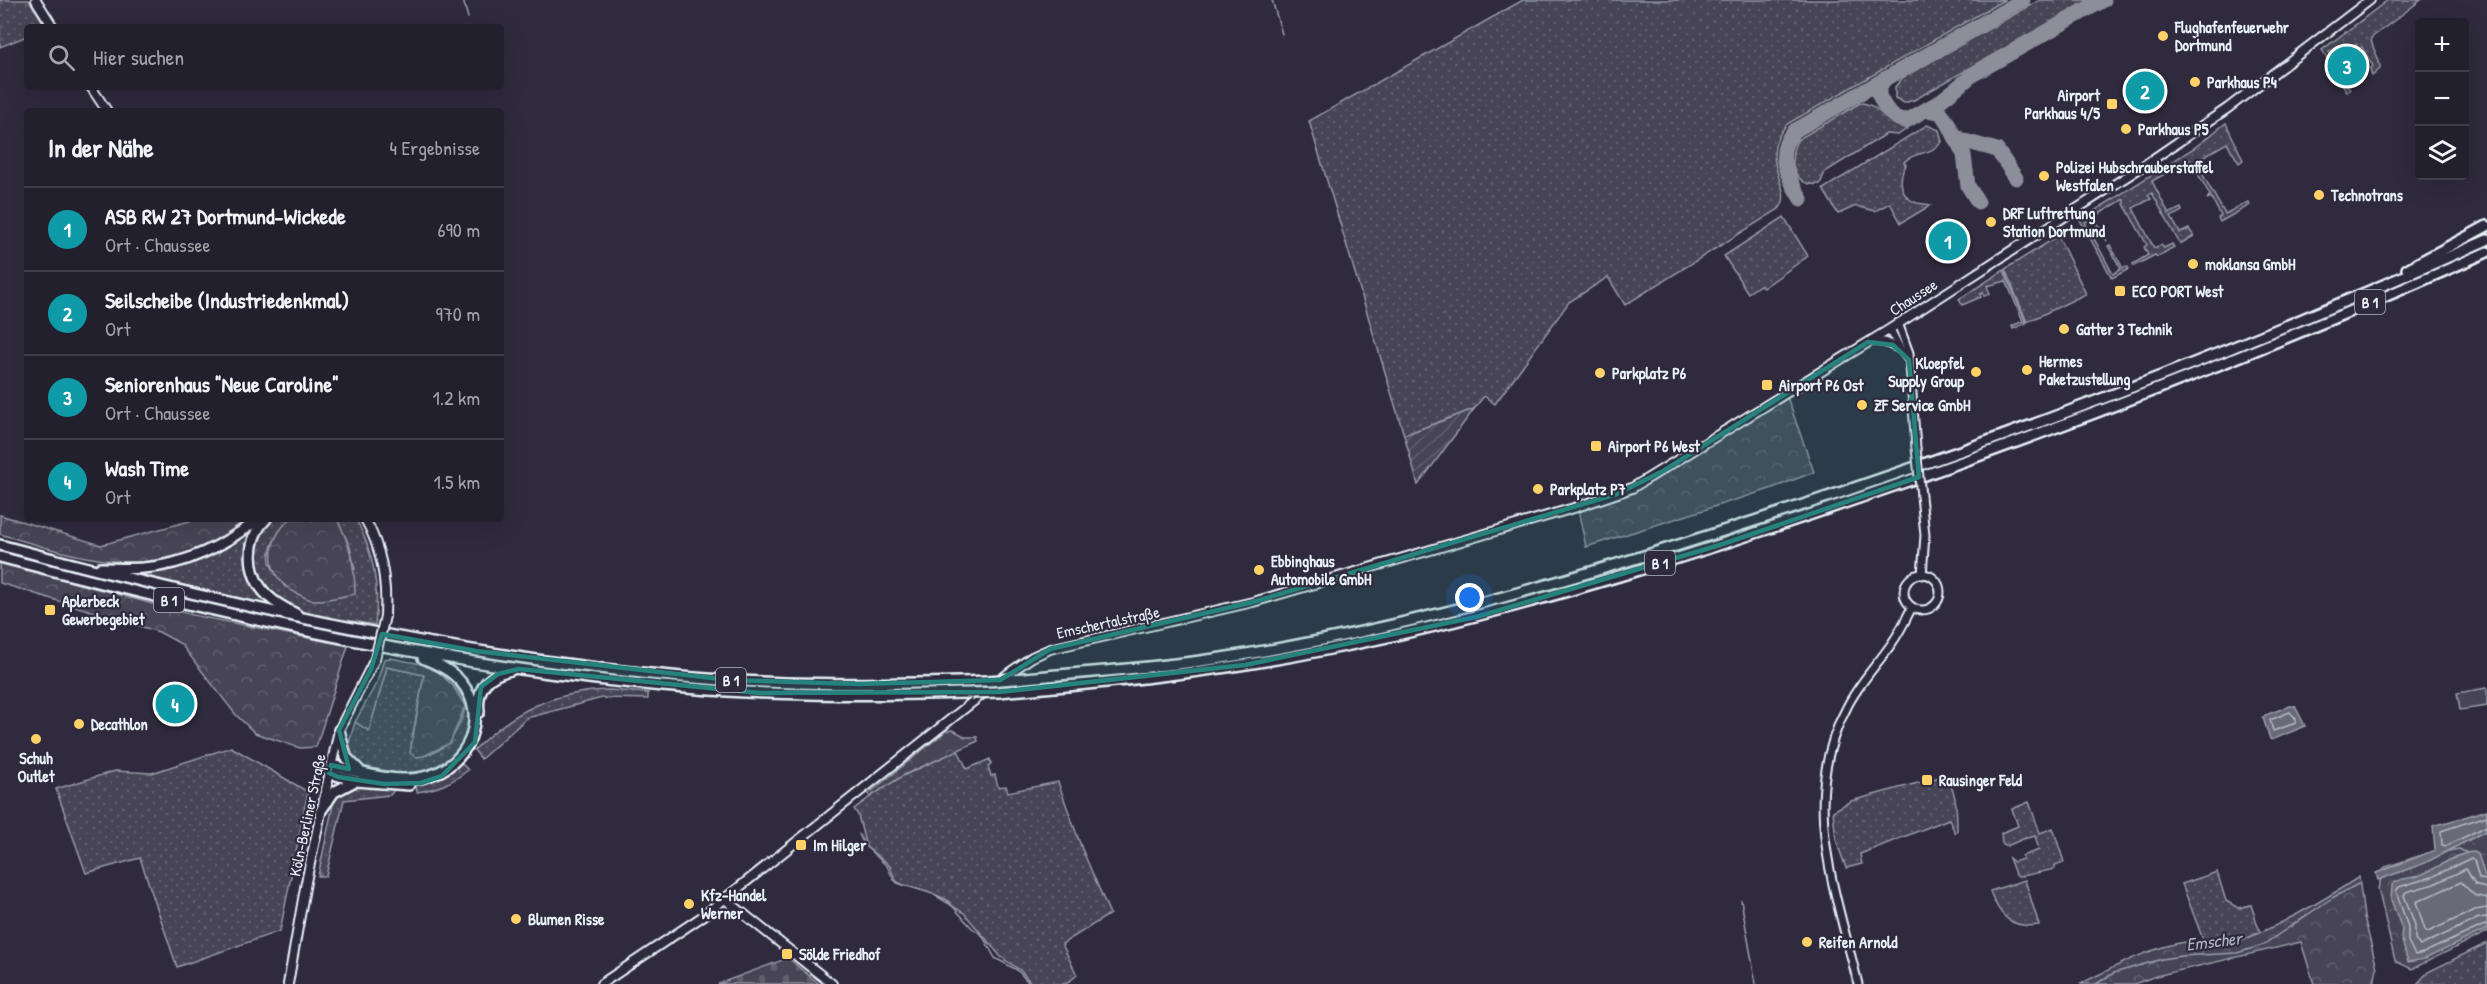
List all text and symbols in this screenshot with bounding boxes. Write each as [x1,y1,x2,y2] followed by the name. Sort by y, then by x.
[2174,16,2290,56] place label: Flughafenfeuerwehr Dortmund
[2415,18,2469,180] map controls
[2415,18,2469,72] button: +
[24,24,504,90] search box
[2156,29,2170,43] marker: Flughafenfeuerwehr Dortmund
[45,41,78,74] icon: search
[93,42,184,72] text: Hier suchen
[2328,44,2366,88] pin: 3
[2126,68,2164,113] pin: 2
[2207,71,2277,93] place label: Parkhaus P4
[2415,72,2469,126] button: −
[2188,75,2202,89] marker: Parkhaus P4
[2024,84,2100,124] place label: Airport Parkhaus 4/5
[2105,97,2119,111] marker: Airport Parkhaus 4/5
[2138,118,2209,140] place label: Parkhaus P5
[2119,122,2133,136] marker: Parkhaus P5
[2415,126,2469,180] button: layers
[48,130,154,165] text: In der Nähe
[389,134,480,161] text: 4 Ergebnisse
[2056,156,2214,196] place label: Polizei Hubschrauberstaffel Westfalen
[2037,169,2051,183] marker: Polizei Hubschrauberstaffel Westfalen
[2330,184,2404,206] place label: Technotrans
[2312,188,2326,202] marker: Technotrans
[105,201,346,231] text: ASB RW 27 Dortmund-Wickede
[2003,202,2106,242] place label: DRF Luftrettung Station Dortmund
[1984,215,1998,229] marker: DRF Luftrettung Station Dortmund
[64,216,71,243] text: 1
[438,216,480,243] text: 690 m
[1928,218,1968,264] pin: 1
[105,231,210,258] text: Ort · Chaussee
[2205,253,2296,275] place label: moklansa GmbH
[2186,257,2200,271] marker: moklansa GmbH
[1885,273,1942,321] street label: Chaussee
[2132,280,2224,302] place label: ECO PORT West
[2113,284,2127,298] marker: ECO PORT West
[105,285,349,315] text: Seilscheibe (Industriedenkmal)
[2355,290,2385,314] road number: B 1
[63,300,72,327] text: 2
[436,300,480,327] text: 970 m
[105,315,131,342] text: Ort
[2076,318,2173,340] place label: Gatter 3 Technik
[2057,322,2071,336] marker: Gatter 3 Technik
[2039,350,2130,391] place label: Hermes Paketzustellung
[1888,352,1965,393] place label: Kloepfel Supply Group
[1612,362,1687,385] place label: Parkplatz P6
[2020,363,2034,377] marker: Hermes Paketzustellung
[1969,365,1983,379] marker: Kloepfel Supply Group
[1593,366,1607,380] marker: Parkplatz P6
[105,369,339,399] text: Seniorenhaus "Neue Caroline"
[1779,374,1864,397] place label: Airport P6 Ost
[1760,378,1774,392] marker: Airport P6 Ost
[63,384,72,411] text: 3
[433,384,480,411] text: 1.2 km
[1874,394,1971,416] place label: ZF Service GmbH
[1855,398,1869,412] marker: ZF Service GmbH
[105,399,210,426] text: Ort · Chaussee
[1608,435,1700,458] place label: Airport P6 West
[1589,439,1603,453] marker: Airport P6 West
[105,453,189,483] text: Wash Time
[64,468,71,495] text: 4
[434,468,480,495] text: 1.5 km
[1550,478,1626,501] place label: Parkplatz P7
[1531,482,1545,496] marker: Parkplatz P7
[105,483,131,510] text: Ort
[1271,550,1372,590] place label: Ebbinghaus Automobile GmbH
[1645,551,1675,575] road number: B 1
[1252,563,1266,577] marker: Ebbinghaus Automobile GmbH
[1455,583,1484,612] your location
[154,588,184,612] road number: B 1
[62,590,145,631] place label: Aplerbeck Gewerbegebiet
[1055,600,1162,644] street label: Emschertalstraße
[43,603,57,617] marker: Aplerbeck Gewerbegebiet
[716,668,746,692] road number: B 1
[156,682,195,726] pin: 4
[91,713,148,735] place label: Decathlon
[72,717,86,731] marker: Decathlon
[29,732,43,746] marker: Schuh Outlet
[18,747,55,787] place label: Schuh Outlet
[283,751,331,878] street label: Köln-Berliner Straße
[1939,769,2023,792] place label: Rausinger Feld
[1920,773,1934,787] marker: Rausinger Feld
[813,834,867,857] place label: Im Hilger
[794,838,808,852] marker: Im Hilger
[701,884,767,924] place label: Kfz-Handel Werner
[682,897,696,911] marker: Kfz-Handel Werner
[528,908,605,930] place label: Blumen Risse
[509,912,523,926] marker: Blumen Risse
[2185,925,2245,957] water label: Emscher
[1819,931,1898,953] place label: Reifen Arnold
[1800,935,1814,949] marker: Reifen Arnold
[799,943,881,965] place label: Sölde Friedhof
[780,947,794,961] marker: Sölde Friedhof

